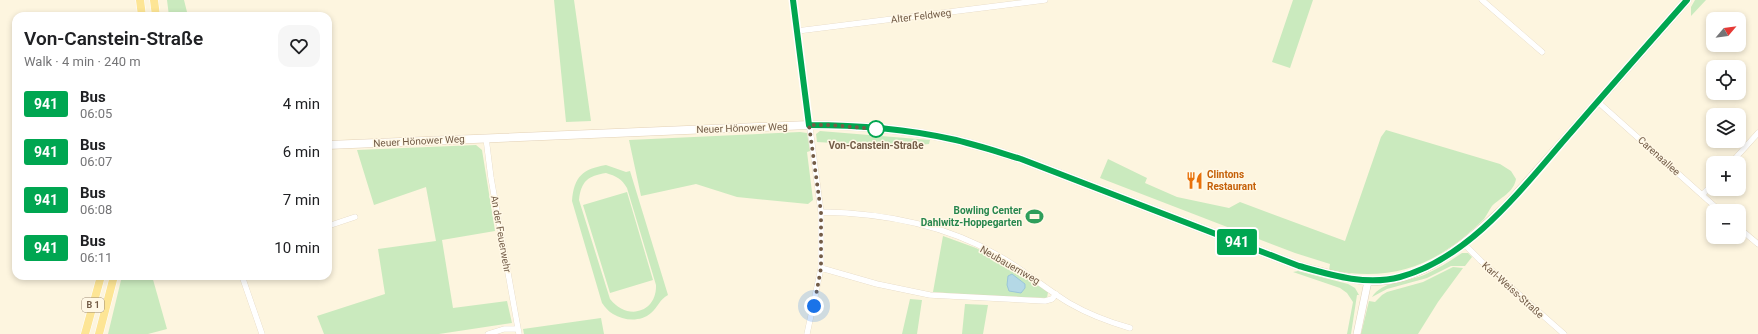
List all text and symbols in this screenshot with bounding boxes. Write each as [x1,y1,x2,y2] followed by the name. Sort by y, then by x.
[890,7,952,25] street label: Alter Feldweg
[1706,12,1746,52] north arrow
[1706,12,1746,244] map controls
[278,25,320,67] button: heart
[24,27,203,50] text: Von-Canstein-Straße
[24,54,141,69] text: Walk · 4 min · 240 m
[1706,60,1746,100] button: locate
[80,88,106,106] text: Bus
[283,95,320,113] text: 4 min
[34,96,58,112] text: 941
[80,106,112,121] text: 06:05
[1706,108,1746,148] button: layers
[867,120,885,138] marker: Von-Canstein-Straße
[696,121,788,135] street label: Neuer Hönower Weg
[373,133,465,149] street label: Neuer Hönower Weg
[1636,134,1682,178] street label: Carenaallee
[80,136,106,154] text: Bus
[828,140,924,151] place label: Von-Canstein-Straße
[283,143,320,161] text: 6 min
[34,144,58,160] text: 941
[80,154,112,169] text: 06:07
[1706,156,1746,196] button: +
[1207,169,1257,192] place label: Clintons Restaurant
[1184,170,1204,190] restaurant icon: Clintons Restaurant
[80,184,106,202] text: Bus
[283,191,320,209] text: 7 min
[34,192,58,208] text: 941
[489,195,513,274] street label: An der Feuerwehr
[80,202,112,217] text: 06:08
[1706,204,1746,244] button: −
[921,205,1022,228] place label: Bowling Center Dahlwitz-Hoppegarten
[1025,206,1045,226] sports icon: Bowling Center Dahlwitz-Hoppegarten
[1214,229,1260,255] line badge: 941
[80,232,106,250] text: Bus
[1225,234,1249,250] text: 941
[274,239,320,257] text: 10 min
[34,240,58,256] text: 941
[978,243,1042,287] street label: Neubauernweg
[80,250,112,265] text: 06:11
[1480,260,1546,320] street label: Karl-Weiss-Straße
[804,296,824,316] your location
[82,298,104,312] road number: B 1

